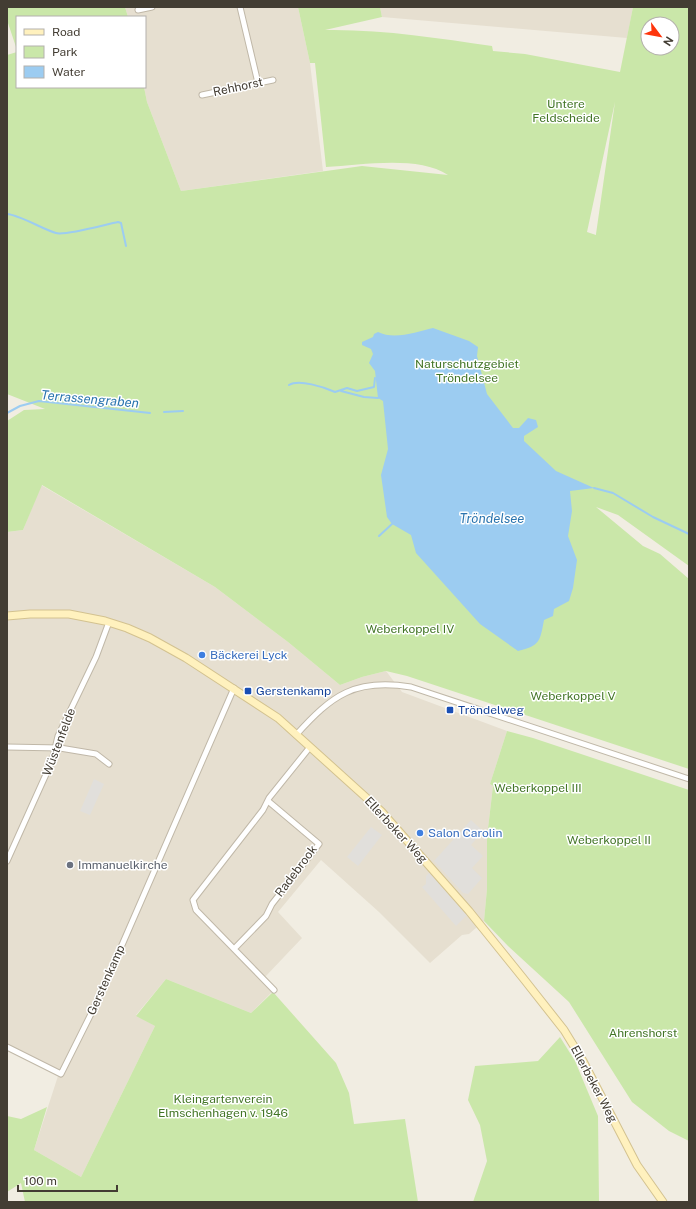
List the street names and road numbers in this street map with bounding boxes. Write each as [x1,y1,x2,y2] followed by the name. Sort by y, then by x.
[212,75,265,99] street label: Rehhorst
[40,706,78,778] street label: Wüstenfelde
[362,794,430,866] street label: Ellerbeker Weg
[272,842,320,899] street label: Radebrook
[84,943,128,1017] street label: Gerstenkamp
[568,1043,620,1125] street label: Ellerbeker Weg

